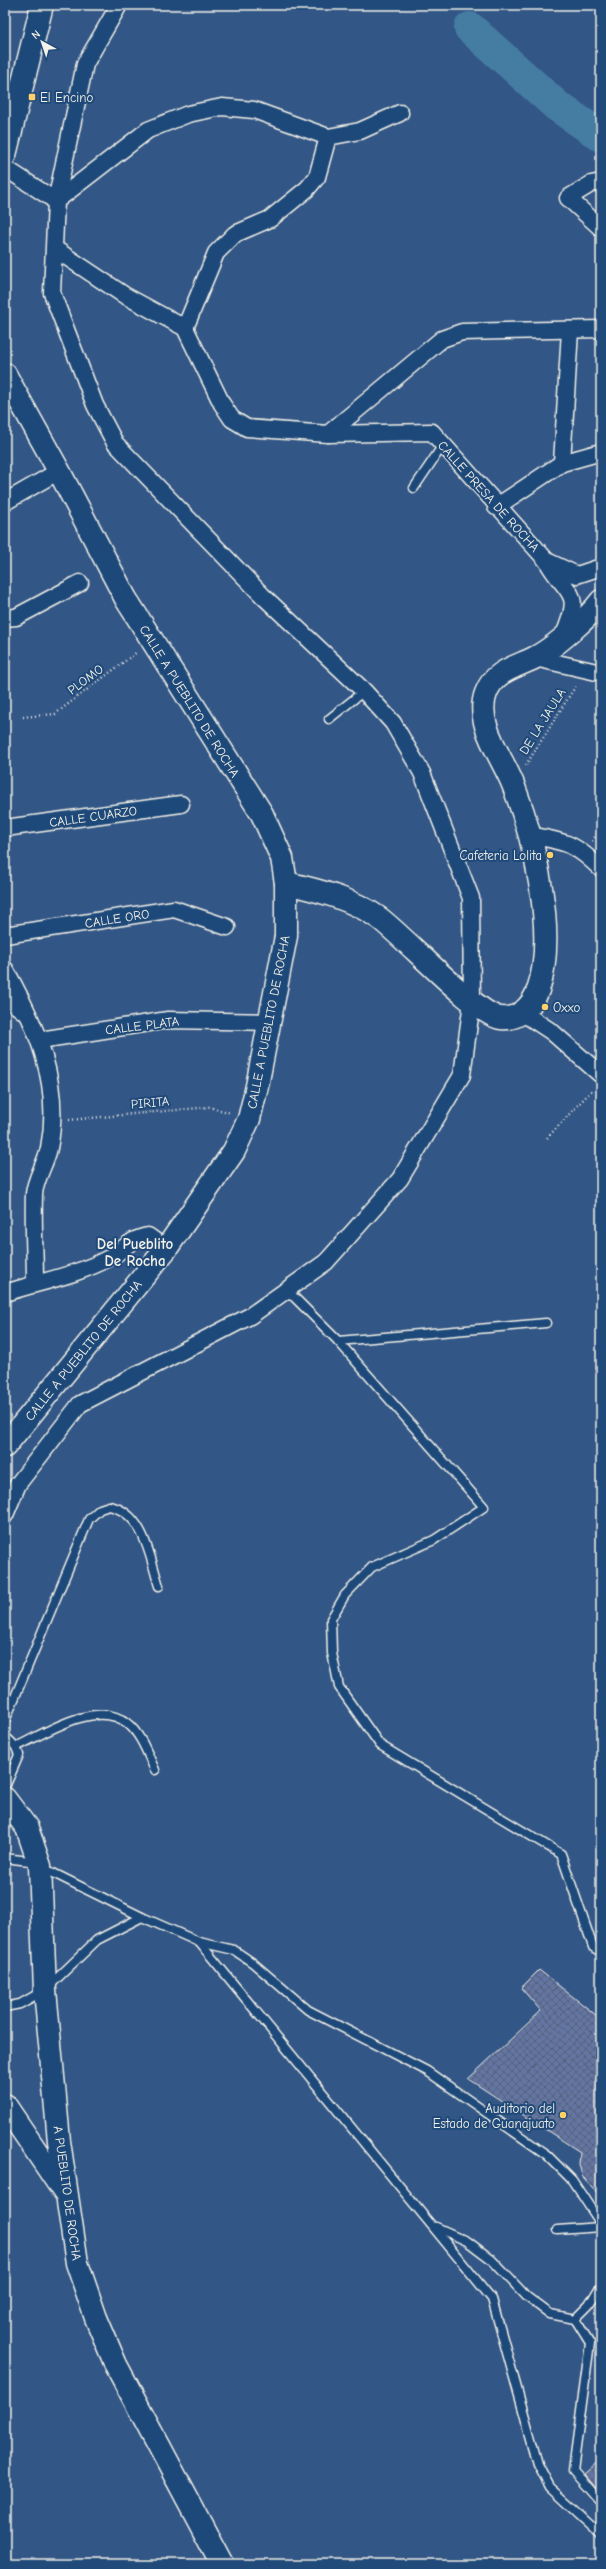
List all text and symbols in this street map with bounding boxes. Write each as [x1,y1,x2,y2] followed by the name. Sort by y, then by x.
[22,22,62,62] north arrow
[29,27,43,42] text: N
[40,90,93,105] place label: El Encino
[27,92,37,102] marker: El Encino
[435,438,543,555] street label: CALLE PRESA DE ROCHA
[136,622,243,780] street label: CALLE A PUEBLITO DE ROCHA
[64,661,106,698] street label: PLOMO
[516,685,569,757] street label: DE LA JAULA
[48,803,138,830] street label: CALLE CUARZO
[459,848,542,863] place label: Cafeteria Lolita
[545,850,555,860] marker: Cafeteria Lolita
[84,906,150,931] street label: CALLE ORO
[244,934,293,1110] street label: CALLE A PUEBLITO DE ROCHA
[553,1000,580,1015] place label: Oxxo
[540,1002,550,1012] marker: Oxxo
[104,1013,180,1037] street label: CALLE PLATA
[130,1093,170,1112] street label: PIRITA
[97,1235,173,1270] district label: Del Pueblito De Rocha
[22,1277,145,1424] street label: CALLE A PUEBLITO DE ROCHA
[433,2101,555,2131] place label: Auditorio del Estado de Guanajuato
[558,2110,568,2120] marker: Auditorio del Estado de Guanajuato
[51,2125,84,2262] street label: A PUEBLITO DE ROCHA

